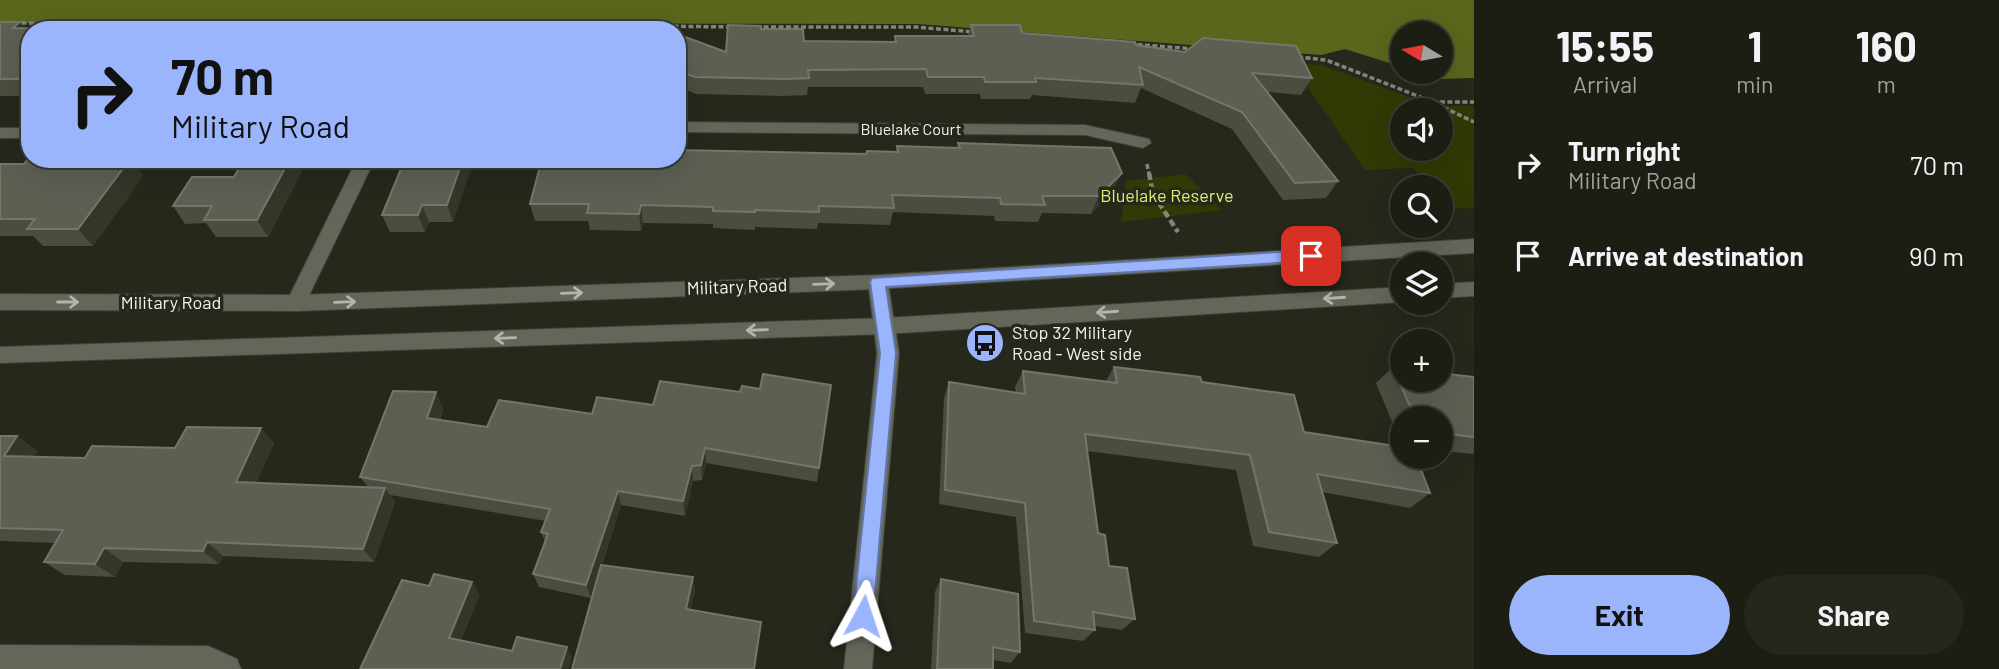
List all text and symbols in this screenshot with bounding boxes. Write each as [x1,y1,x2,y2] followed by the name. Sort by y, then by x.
[1556,20,1654,70] text: 15:55
[1747,20,1762,70] text: 1
[1856,20,1917,70] text: 160
[1390,21,1452,84] north arrow
[1390,21,1453,469] map controls
[171,46,274,105] text: 70 m
[56,49,147,140] icon: right
[1573,70,1637,98] text: Arrival
[1736,70,1774,98] text: min
[1877,70,1896,98] text: m
[1390,98,1453,161] button: sound
[171,106,350,144] text: Military Road
[861,119,961,138] street label: Bluelake Court
[1568,135,1681,166] text: Turn right
[1509,146,1547,184] icon: right
[1910,149,1964,180] text: 70 m
[1568,166,1697,194] text: Military Road
[1390,175,1453,238] button: search
[1100,184,1234,206] park label: Bluelake Reserve
[1281,226,1341,286] pin
[1292,237,1330,275] icon: arrive
[1509,237,1547,275] icon: arrive
[1568,240,1804,271] text: Arrive at destination
[1909,240,1964,271] text: 90 m
[1390,252,1453,315] button: layers
[686,273,788,299] street label: Military Road
[812,278,835,291] one-way arrow
[560,287,583,300] one-way arrow
[121,291,221,313] street label: Military Road
[1323,292,1345,305] one-way arrow
[56,295,79,309] one-way arrow
[333,295,356,308] one-way arrow
[1096,306,1118,319] one-way arrow
[1012,321,1142,364] place label: Stop 32 Military Road - West side
[964,322,1006,364] bus stop icon: Stop 32 Military Road - West side
[746,323,769,337] one-way arrow
[1390,329,1453,392] button: +
[494,332,517,345] one-way arrow
[1390,406,1453,469] button: −
[1509,575,1730,655] button: Exit
[1744,575,1964,655] button: Share
[826,579,900,653] position arrow

